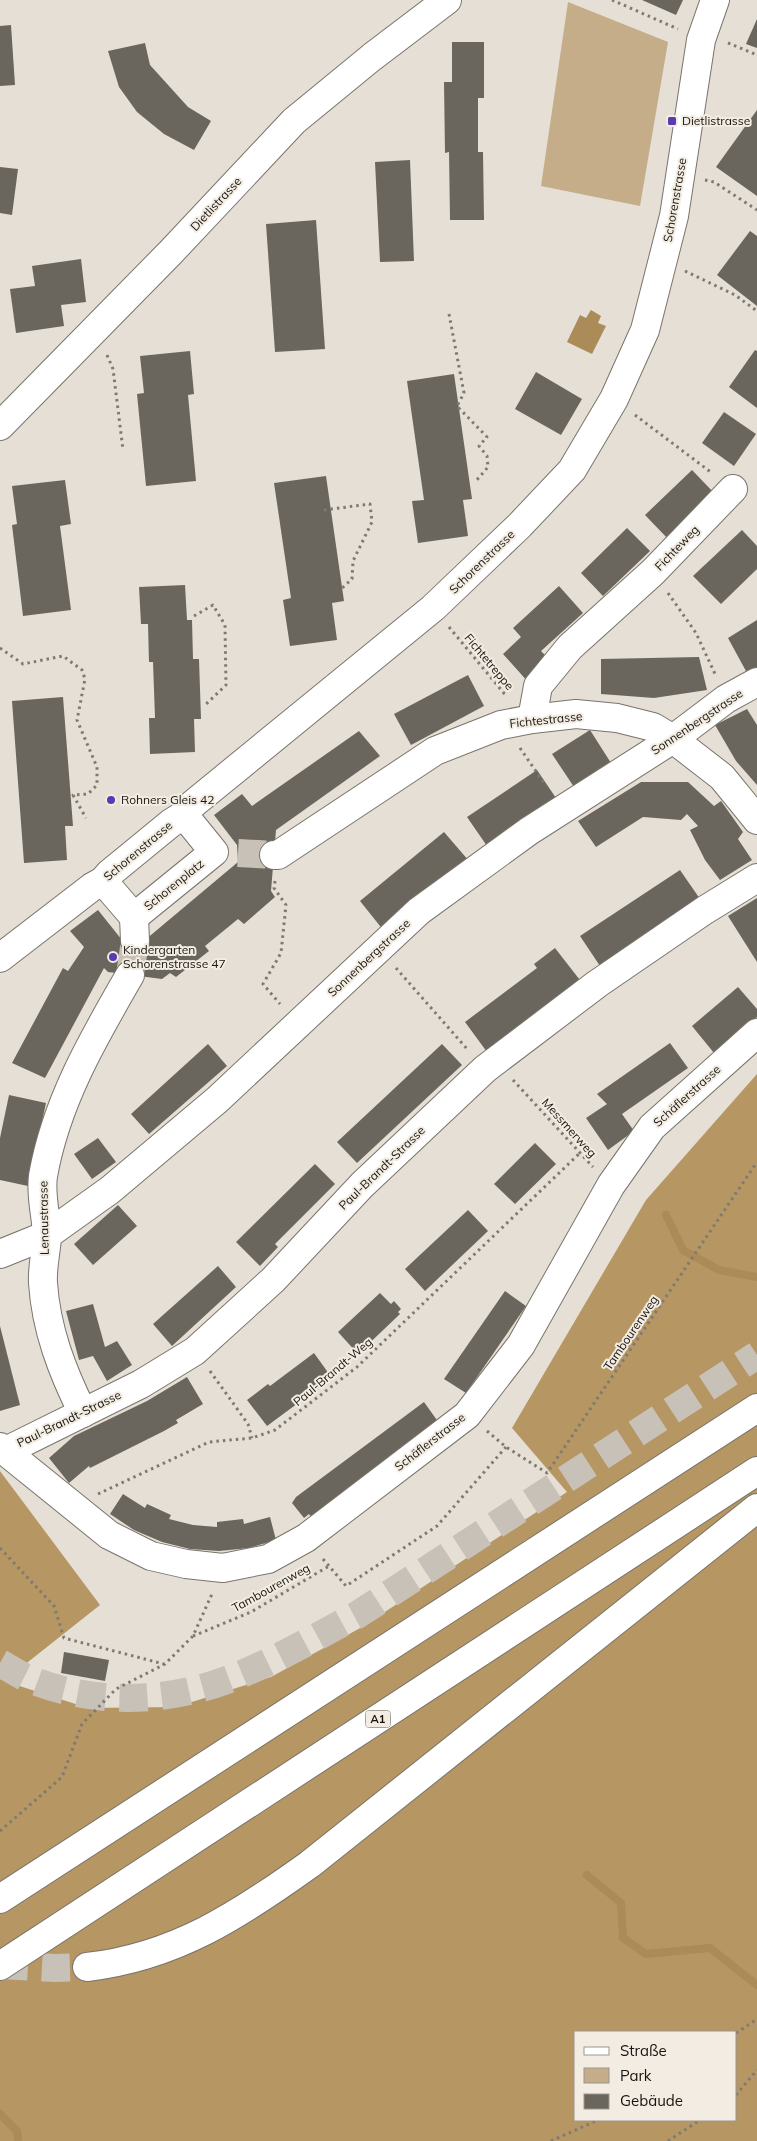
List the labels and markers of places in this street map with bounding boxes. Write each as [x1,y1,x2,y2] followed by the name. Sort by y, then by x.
[682,113,750,128] place label: Dietlistrasse
[666,115,678,127] marker: Dietlistrasse
[121,792,215,807] place label: Rohners Gleis 42
[105,794,117,806] marker: Rohners Gleis 42
[123,942,226,971] place label: Kindergarten Schorenstrasse 47
[107,951,119,963] marker: Kindergarten Schorenstrasse 47

